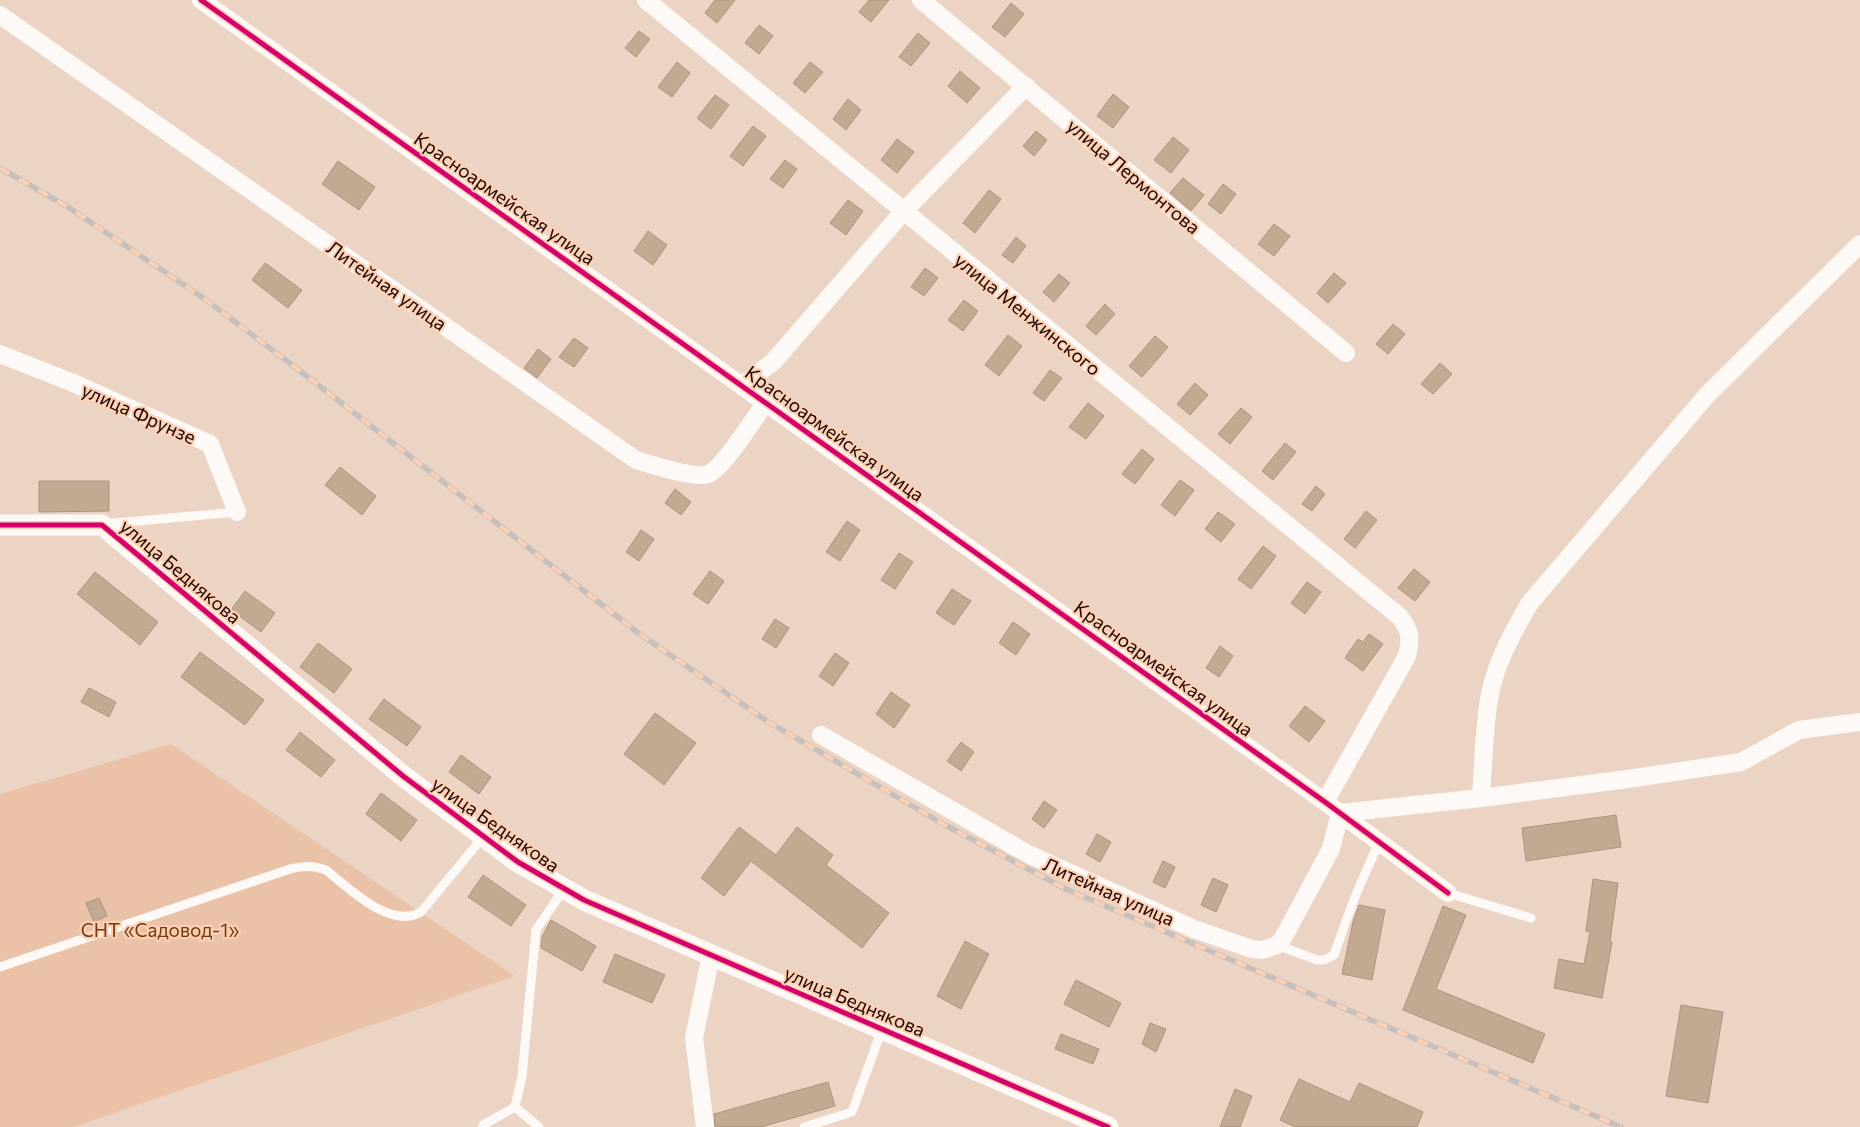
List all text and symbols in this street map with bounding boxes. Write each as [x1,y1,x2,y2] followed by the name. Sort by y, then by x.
[1063,114,1205,238] street label: улица Лермонтова
[410,127,600,269] street label: Красноармейская улица
[323,235,451,335] street label: Литейная улица
[950,248,1106,380] street label: улица Менжинского
[741,360,929,506] street label: Красноармейская улица
[78,378,200,448] street label: улица Фрунзе
[116,514,246,628] street label: улица Беднякова
[1070,595,1258,741] street label: Красноармейская улица
[428,771,564,877] street label: улица Беднякова
[1040,852,1178,930] street label: Литейная улица
[81,918,239,941] park label: СНТ «Садовод-1»
[781,961,929,1041] street label: улица Беднякова

